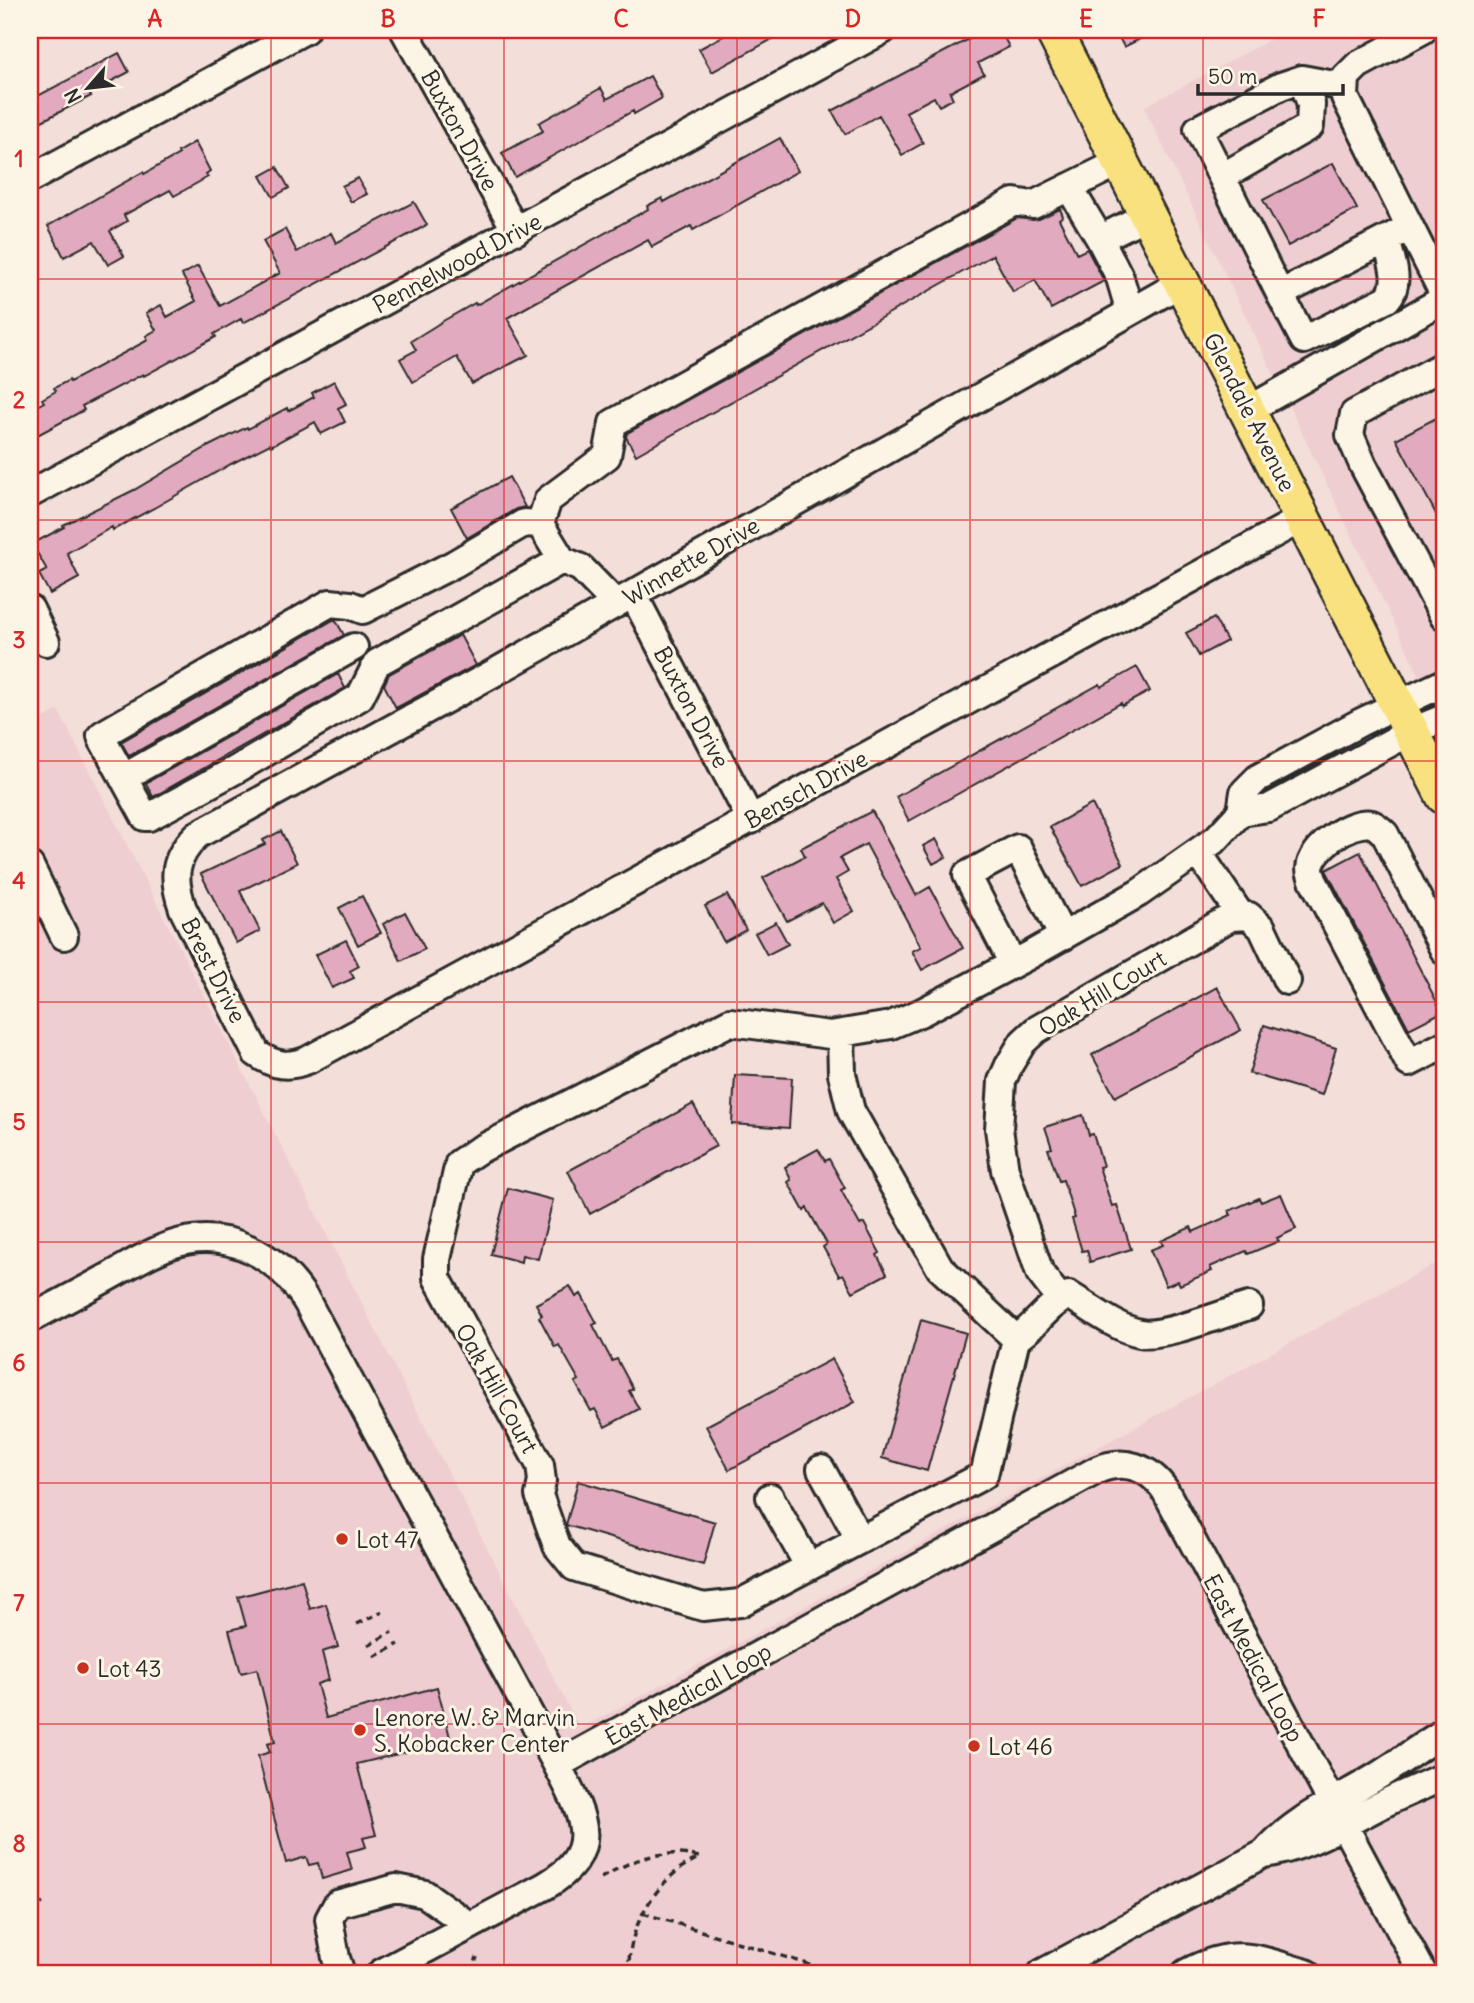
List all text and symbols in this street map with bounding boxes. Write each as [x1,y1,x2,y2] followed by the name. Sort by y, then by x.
[148,4,163,33] text: A
[380,4,396,33] text: B
[613,4,629,33] text: C
[845,4,861,33] text: D
[1079,4,1093,33] text: E
[1312,4,1326,33] text: F
[52,52,122,122] north arrow
[1198,52,1343,96] scale bar
[1208,63,1257,90] text: 50 m
[415,65,505,195] street label: Buxton Drive
[59,85,87,107] text: N
[14,144,24,173] text: 1
[368,206,546,320] street label: Pennelwood Drive
[1198,328,1302,496] street label: Glendale Avenue
[13,385,26,414] text: 2
[618,510,764,612] street label: Winnette Drive
[12,625,26,654] text: 3
[648,641,736,773] street label: Buxton Drive
[739,743,873,835] street label: Bensch Drive
[12,866,26,895] text: 4
[175,913,253,1027] street label: Brest Drive
[1033,943,1171,1043] street label: Oak Hill Court
[12,1107,26,1136] text: 5
[449,1318,545,1458] street label: Oak Hill Court
[12,1348,26,1377] text: 6
[356,1525,419,1554] place label: Lot 47
[334,1531,350,1547] marker: Lot 47
[1198,1569,1310,1747] street label: East Medical Loop
[13,1588,25,1617] text: 7
[600,1636,776,1752] street label: East Medical Loop
[97,1654,162,1683] place label: Lot 43
[75,1660,91,1676] marker: Lot 43
[374,1703,575,1758] place label: Lenore W. & Marvin S. Kobacker Center
[352,1722,368,1738] marker: Lenore W. & Marvin S. Kobacker Center
[988,1732,1053,1761] place label: Lot 46
[966,1738,982,1754] marker: Lot 46
[12,1829,26,1858] text: 8

